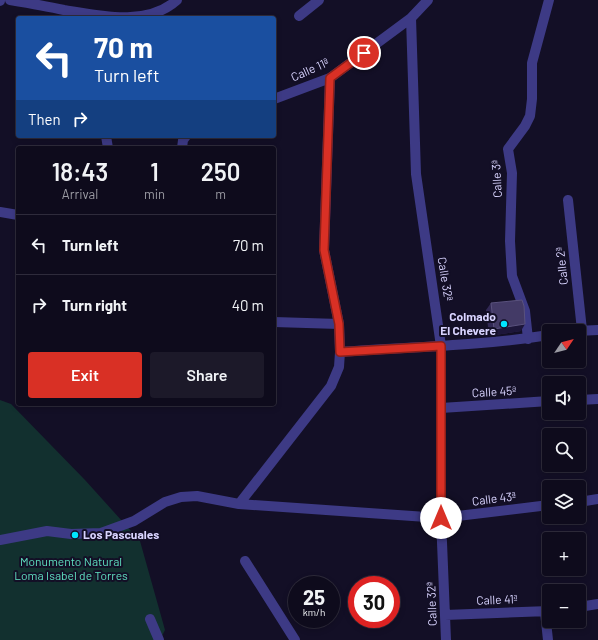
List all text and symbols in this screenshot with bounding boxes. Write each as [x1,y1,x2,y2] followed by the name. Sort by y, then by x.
[94,30,153,64] text: 70 m
[28,32,80,84] icon: left
[347,36,381,70] pin
[353,42,375,64] icon: arrive
[288,55,331,84] street label: Calle 11ª
[94,64,160,86] text: Turn left
[69,108,91,130] icon: right
[28,110,61,128] text: Then
[52,157,108,186] text: 18:43
[150,157,159,186] text: 1
[201,157,240,186] text: 250
[488,160,504,198] street label: Calle 3ª
[62,186,98,202] text: Arrival
[144,186,165,202] text: min
[215,186,226,202] text: m
[28,234,50,256] icon: left
[62,236,118,254] text: Turn left
[233,236,264,254] text: 70 m
[552,246,570,286] street label: Calle 2ª
[436,256,456,302] street label: Calle 32ª
[28,294,50,316] icon: right
[62,296,127,314] text: Turn right
[232,296,264,314] text: 40 m
[440,309,496,337] place label: Colmado El Chevere
[499,319,509,329] marker: Colmado El Chevere
[542,324,586,368] north arrow
[542,324,586,628] map controls
[28,352,142,398] button: Exit
[150,352,264,398] button: Share
[542,376,586,420] button: sound
[471,383,517,399] street label: Calle 45ª
[542,428,586,472] button: search
[542,480,586,524] button: layers
[471,488,517,508] street label: Calle 43ª
[420,497,462,539] position arrow
[83,527,159,541] place label: Los Pascuales
[70,530,80,540] marker: Los Pascuales
[542,532,586,576] button: +
[14,554,128,582] park label: Monumento Natural Loma Isabel de Torres
[348,576,400,628] speed limit sign: 30
[423,582,439,626] street label: Calle 32ª
[542,584,586,628] button: −
[303,585,325,609] text: 25
[476,591,518,607] street label: Calle 41ª
[303,606,325,618] text: km/h

